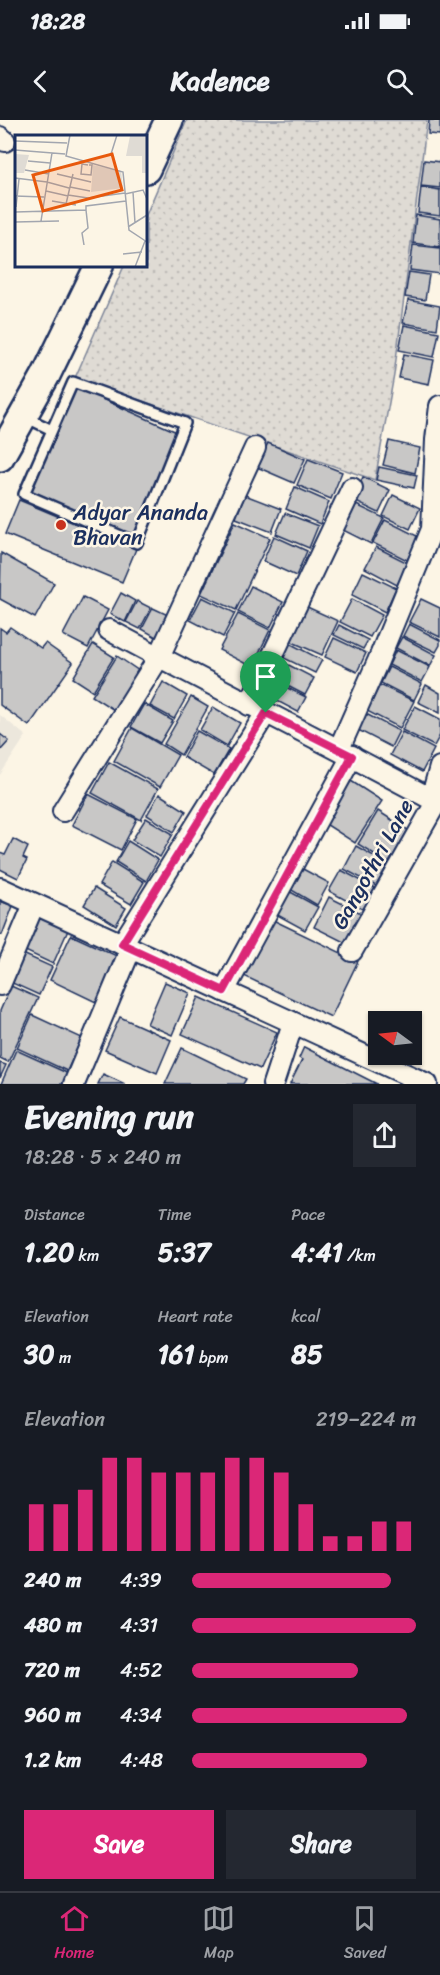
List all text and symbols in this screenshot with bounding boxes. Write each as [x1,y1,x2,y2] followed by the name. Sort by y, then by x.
[30,2,85,41] text: 18:28
[170,57,270,105] text: Kadence
[24,65,57,98] icon: back
[383,65,416,98] icon: search
[15,135,147,267] inset map
[72,493,208,557] place label: Adyar Ananda Bhavan
[54,518,68,532] marker: Adyar Ananda Bhavan
[240,651,291,713] pin
[249,660,282,693] icon: arrive
[320,792,425,937] street label: Gangothri Lane
[368,1011,422,1065] north arrow
[368,1011,422,1065] map controls
[24,1088,194,1146] text: Evening run
[353,1104,416,1167] button: share
[24,1140,181,1175] text: 18:28 · 5 × 240 m
[24,1200,85,1229] text: Distance
[158,1200,191,1229] text: Time
[291,1200,325,1229] text: Pace
[24,1229,74,1275] text: 1.20
[158,1229,211,1275] text: 5:37
[291,1229,343,1275] text: 4:41
[74,1241,99,1270] text: km
[343,1241,376,1270] text: /km
[24,1302,89,1331] text: Elevation
[158,1302,233,1331] text: Heart rate
[291,1302,320,1331] text: kcal
[24,1331,55,1377] text: 30
[158,1331,195,1377] text: 161
[291,1331,323,1377] text: 85
[55,1343,71,1372] text: m
[195,1343,228,1372] text: bpm
[24,1402,105,1437] text: Elevation
[316,1402,416,1437] text: 219–224 m
[24,1563,81,1598] text: 240 m
[120,1563,162,1598] text: 4:39
[24,1608,82,1643] text: 480 m
[120,1608,158,1643] text: 4:31
[24,1653,80,1688] text: 720 m
[120,1653,162,1688] text: 4:52
[24,1698,81,1733] text: 960 m
[120,1698,162,1733] text: 4:34
[24,1743,81,1778] text: 1.2 km
[120,1743,163,1778] text: 4:48
[24,1810,214,1879] button: Save
[226,1810,416,1879] button: Share
[54,1902,94,1967] tab: Home
[202,1902,235,1967] tab: Map
[344,1902,386,1967] tab: Saved

